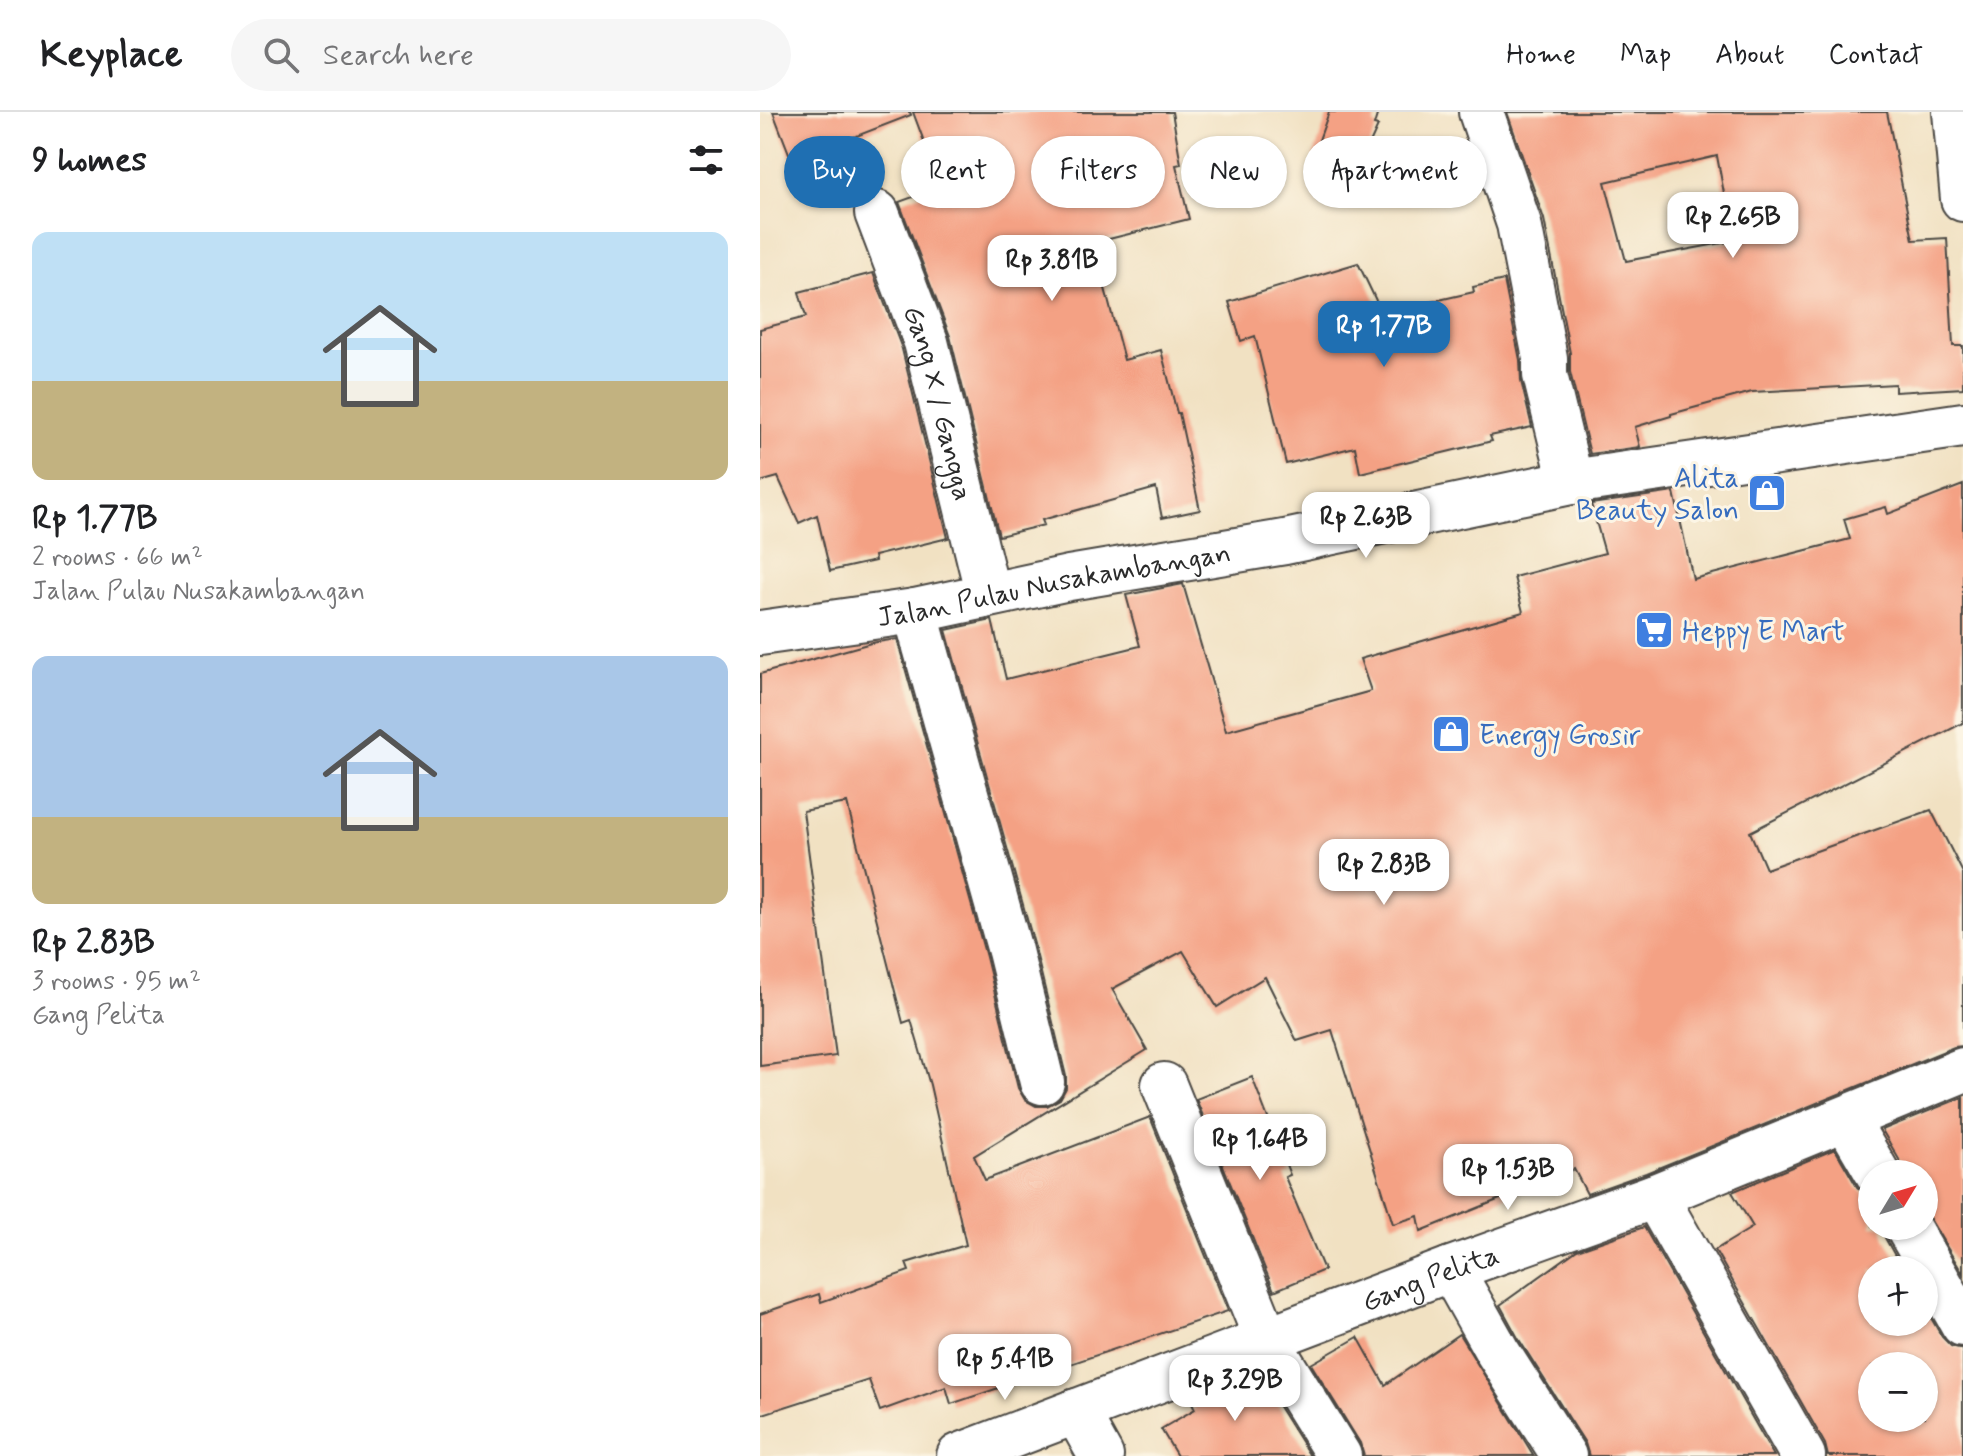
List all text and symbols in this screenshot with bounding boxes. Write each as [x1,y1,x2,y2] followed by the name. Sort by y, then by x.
[231,19,791,91] search box
[40,31,183,80] text: Keyplace
[259,33,303,77] icon: search
[323,36,474,75] text: Search here
[1506,37,1576,74] text: Home
[1620,37,1671,74] text: Map
[1715,37,1784,74] text: About
[1828,37,1923,74] text: Contact
[784,136,885,208] chip: Buy
[901,136,1015,208] chip: Rent
[1031,136,1165,208] chip: Filters
[1181,136,1287,208] chip: New
[1303,136,1487,208] chip: Apartment
[32,138,147,183] text: 9 homes
[684,138,728,182] icon: filters
[1650,192,1816,260] pin: Rp 2.65B
[1685,201,1781,235] text: Rp 2.65B
[969,235,1135,303] pin: Rp 3.81B
[1005,244,1099,278] text: Rp 3.81B
[308,284,452,428] icon: home
[893,300,980,505] street label: Gang X / Gangga
[1301,301,1467,369] pin: Rp 1.77B
[1336,310,1432,344] text: Rp 1.77B
[1576,461,1739,530] place label: Alita Beauty Salon
[1746,472,1788,514] shop icon: Alita Beauty Salon
[1283,492,1449,560] pin: Rp 2.63B
[32,496,157,541] text: Rp 1.77B
[1320,501,1412,535] text: Rp 2.63B
[875,535,1234,637] street label: Jalan Pulau Nusakambangan
[32,541,203,575] text: 2 rooms · 66 m²
[32,575,365,609] text: Jalan Pulau Nusakambangan
[1633,609,1675,651] supermarket icon: Heppy E Mart
[1682,614,1845,651] place label: Heppy E Mart
[308,708,452,852] icon: home
[1430,713,1472,755] shop icon: Energy Grosir
[1479,718,1641,757] place label: Energy Grosir
[1301,839,1467,907] pin: Rp 2.83B
[1337,848,1431,882] text: Rp 2.83B
[32,920,155,965] text: Rp 2.83B
[32,965,201,999] text: 3 rooms · 95 m²
[32,999,165,1033] text: Gang Pelita
[1177,1114,1343,1182] pin: Rp 1.64B
[1212,1123,1308,1157] text: Rp 1.64B
[1425,1144,1591,1212] pin: Rp 1.53B
[1461,1153,1555,1187] text: Rp 1.53B
[1858,1160,1938,1240] north arrow
[1858,1160,1938,1432] map controls
[1357,1237,1505,1322] street label: Gang Pelita
[1858,1256,1938,1336] button: +
[922,1334,1088,1402] pin: Rp 5.41B
[956,1343,1054,1377] text: Rp 5.41B
[1858,1352,1938,1432] button: −
[1152,1355,1318,1423] pin: Rp 3.29B
[1187,1364,1283,1398] text: Rp 3.29B

